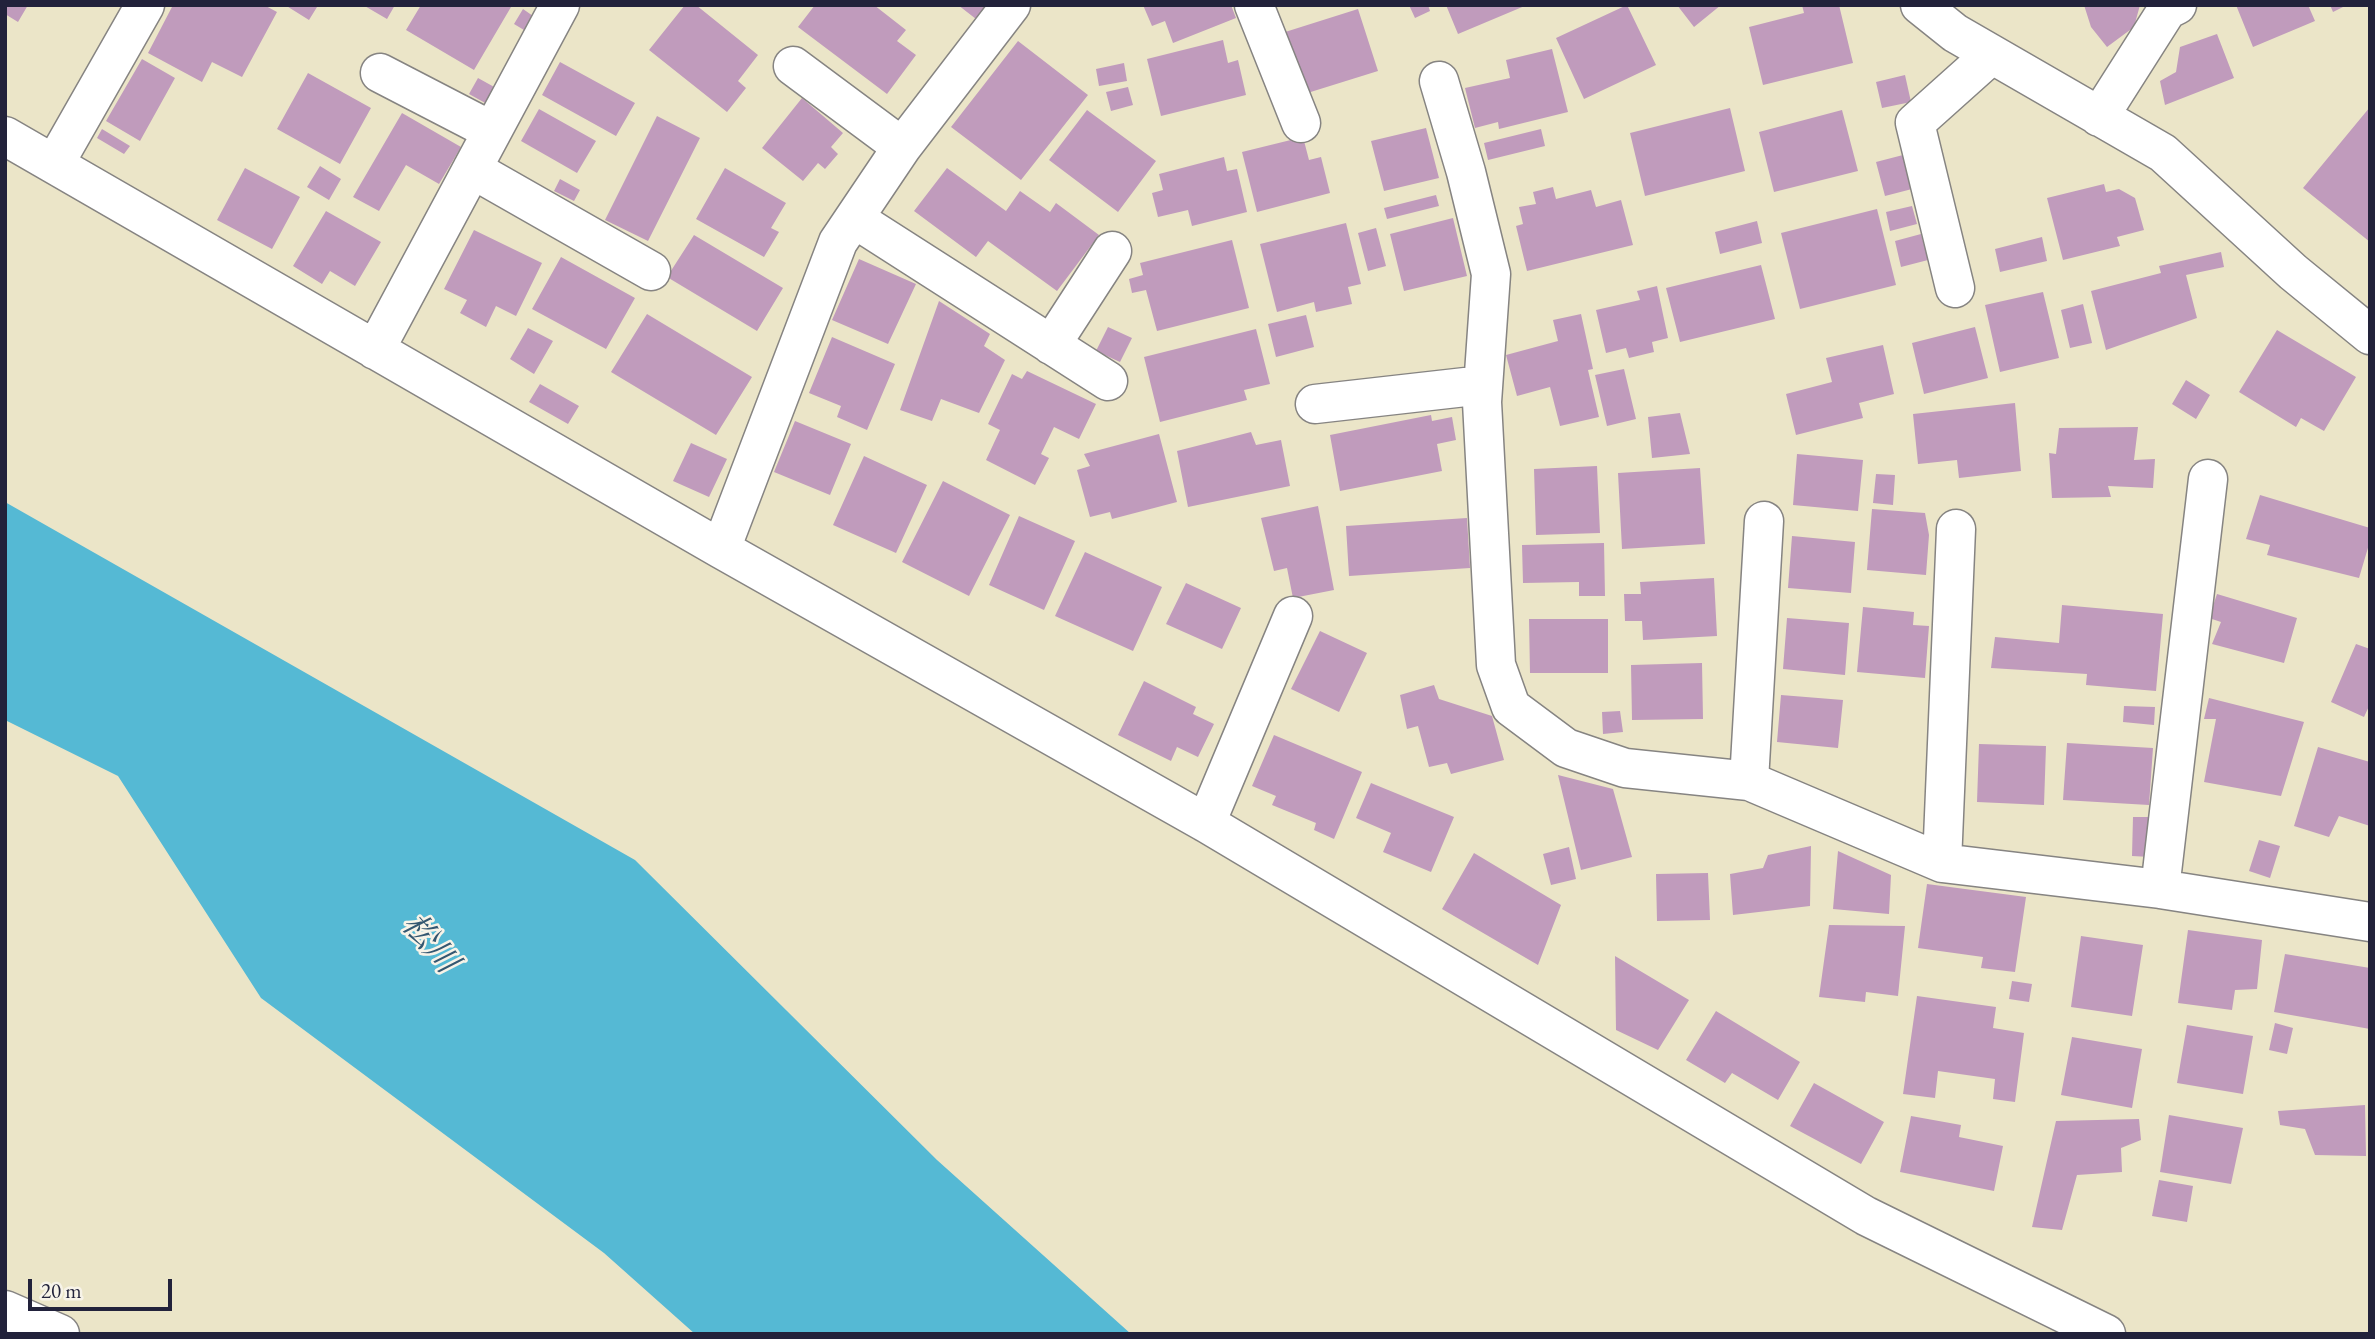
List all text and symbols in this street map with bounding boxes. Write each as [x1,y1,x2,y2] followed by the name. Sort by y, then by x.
[392,906,466,982] water label: 松川
[32,1266,175,1310] scale bar
[41,1277,82,1304] text: 20 m

